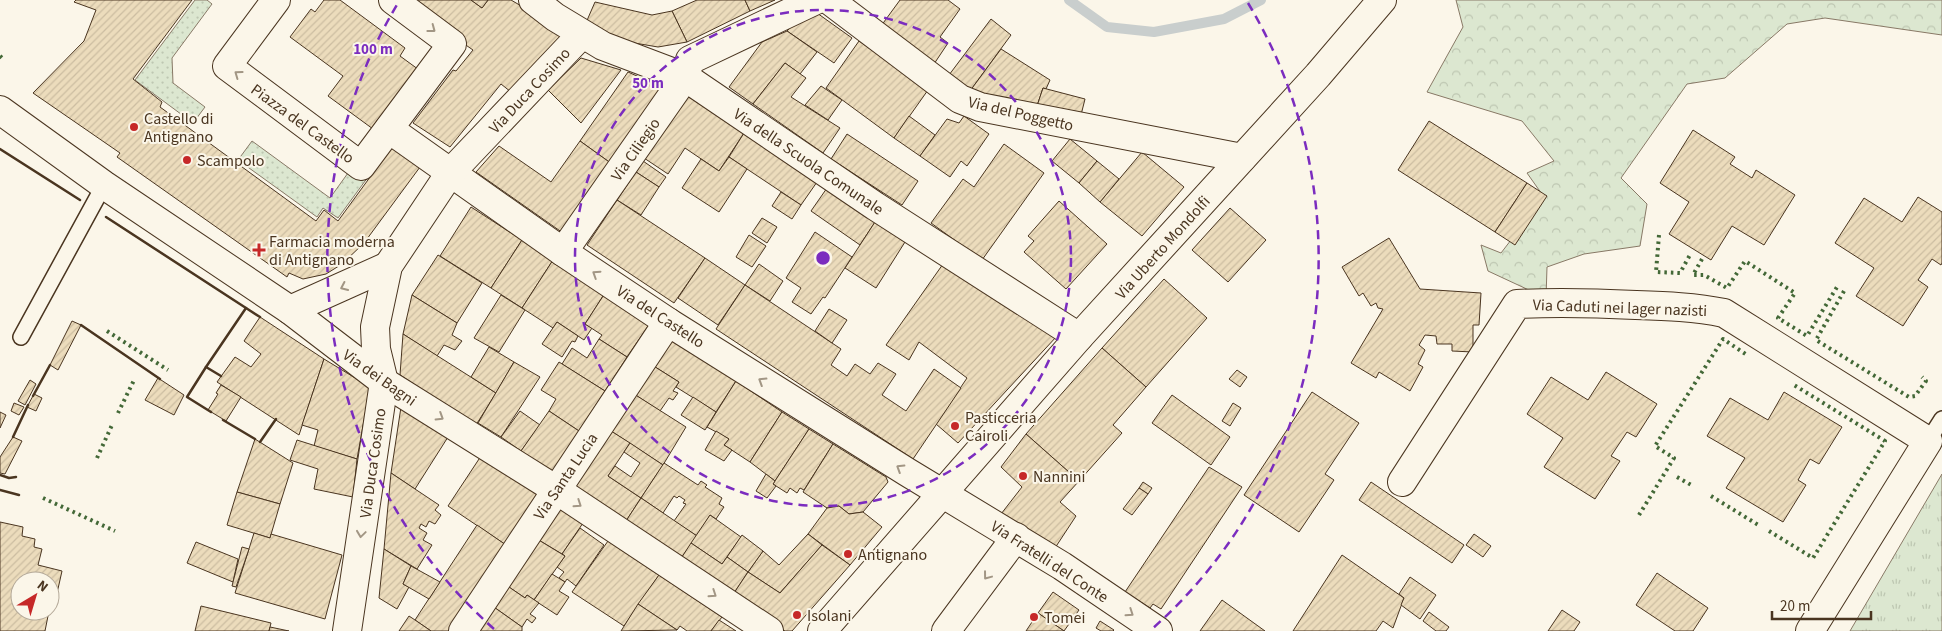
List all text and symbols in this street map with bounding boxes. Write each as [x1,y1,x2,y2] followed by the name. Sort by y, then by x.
[426,23,436,32] one-way arrow
[353,39,393,60] text: 100 m
[484,43,576,139] street label: Via Duca Cosimo
[235,72,244,80] one-way arrow
[632,73,664,94] text: 50 m
[246,79,359,169] street label: Piazza del Castello
[966,91,1076,137] street label: Via del Poggetto
[729,103,888,220] street label: Via della Scuola Comunale
[144,108,214,148] place label: Castello di Antignano
[606,113,666,186] street label: Via Ciliegio
[128,121,140,133] marker: Castello di Antignano
[197,150,264,172] place label: Scampolo
[181,154,193,166] marker: Scampolo
[1110,191,1215,304] street label: Via Uberto Mondolfi
[269,231,395,271] place label: Farmacia moderna di Antignano
[253,244,265,256] marker: Farmacia moderna di Antignano
[814,249,832,267] centre of rings
[593,271,602,280] one-way arrow
[612,280,709,354] street label: Via del Castello
[340,281,349,292] one-way arrow
[1532,294,1708,322] street label: Via Caduti nei lager nazisti
[338,344,421,411] street label: Via dei Bagni
[759,378,768,387] one-way arrow
[354,407,392,519] street label: Via Duca Cosimo
[965,407,1037,447] place label: Pasticceria Cairoli
[435,411,444,421] one-way arrow
[949,420,961,432] marker: Pasticceria Cairoli
[529,429,603,524] street label: Via Santa Lucia
[896,464,905,474] one-way arrow
[1033,466,1086,488] place label: Nannini
[1017,470,1029,482] marker: Nannini
[572,498,581,507] one-way arrow
[986,516,1113,608] street label: Via Fratelli del Conte
[357,530,367,539] one-way arrow
[858,544,927,566] place label: Antignano
[842,548,854,560] marker: Antignano
[984,570,993,580] one-way arrow
[10,571,60,621] north arrow
[33,576,52,597] text: N
[707,588,717,597] one-way arrow
[1772,588,1871,620] scale bar
[1780,596,1810,617] text: 20 m
[807,605,851,627] place label: Isolani
[1125,606,1134,616] one-way arrow
[1044,607,1085,629] place label: Tomei
[791,609,803,621] marker: Isolani
[1028,611,1040,623] marker: Tomei

